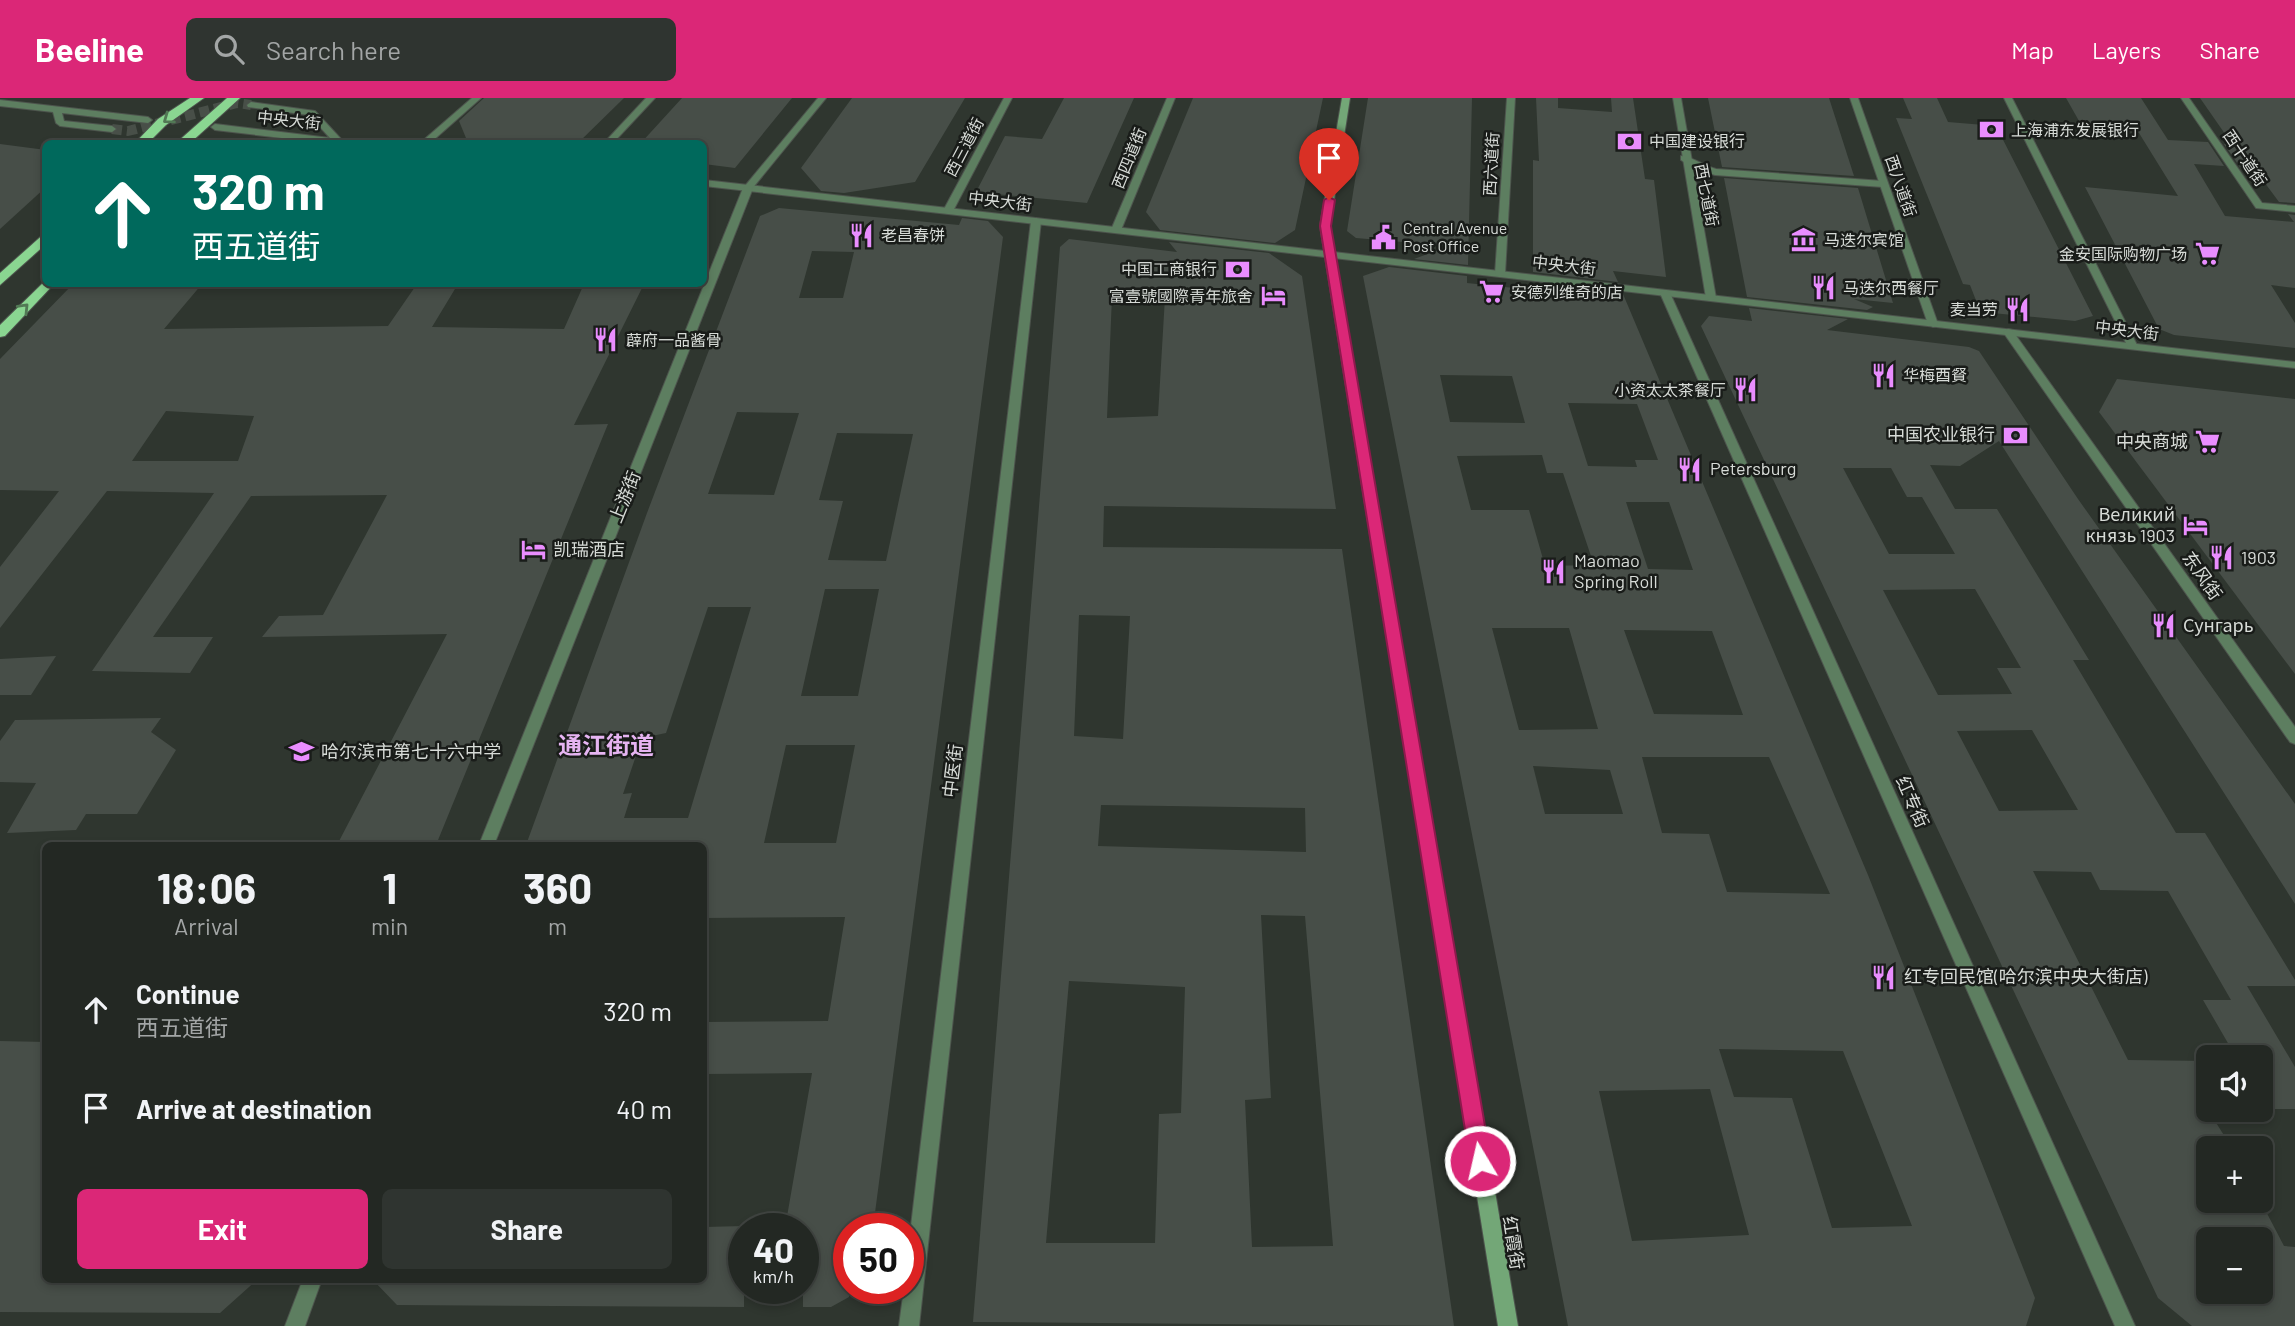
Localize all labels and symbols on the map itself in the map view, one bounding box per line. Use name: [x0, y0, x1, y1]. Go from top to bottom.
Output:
street label: 中央大街: [256, 107, 322, 132]
one-way arrow: [163, 111, 176, 123]
street label: 西三道街: [940, 114, 987, 179]
bank icon: 上海浦东发展银行: [1977, 116, 2005, 144]
place label: 上海浦东发展银行: [2011, 120, 2139, 139]
street label: 西四道街: [1108, 125, 1149, 191]
street label: 西十道街: [2220, 126, 2271, 190]
bank icon: 中国建设银行: [1615, 127, 1643, 155]
pin: [1299, 128, 1359, 200]
place label: 中国建设银行: [1649, 131, 1745, 150]
street label: 西六道街: [1479, 132, 1502, 196]
street label: 西八道街: [1882, 152, 1921, 219]
street label: 西七道街: [1692, 162, 1723, 228]
street label: 中央大街: [967, 187, 1033, 214]
place label: Central Avenue Post Office: [1403, 218, 1507, 255]
restaurant icon: 老昌春饼: [847, 221, 875, 249]
public building icon: Central Avenue Post Office: [1369, 223, 1397, 251]
place label: 老昌春饼: [881, 225, 945, 244]
museum icon: 马迭尔宾馆: [1790, 226, 1818, 254]
place label: 马迭尔宾馆: [1824, 230, 1904, 249]
supermarket icon: 金安国际购物广场: [2193, 240, 2221, 268]
place label: 金安国际购物广场: [2059, 244, 2187, 263]
street label: 中央大街: [1531, 251, 1597, 278]
bank icon: 中国工商银行: [1223, 255, 1251, 283]
place label: 中国工商银行: [1121, 259, 1217, 278]
restaurant icon: 马迭尔西餐厅: [1809, 274, 1837, 302]
supermarket icon: 安德列维奇的店: [1477, 278, 1505, 306]
place label: 马迭尔西餐厅: [1843, 278, 1939, 297]
hotel icon: 富壹號國際青年旅舍: [1259, 282, 1287, 310]
place label: 安德列维奇的店: [1511, 282, 1623, 301]
place label: 富壹號國際青年旅舍: [1109, 286, 1253, 305]
restaurant icon: 麦当劳: [2004, 295, 2032, 323]
place label: 麦当劳: [1950, 299, 1998, 318]
one-way arrow: [15, 303, 28, 316]
street label: 中央大街: [2094, 316, 2160, 343]
restaurant icon: 薜府一品酱骨: [592, 326, 620, 354]
place label: 薜府一品酱骨: [626, 330, 722, 349]
restaurant icon: 华梅酉䝳: [1869, 361, 1897, 389]
place label: 华梅酉䝳: [1903, 365, 1967, 384]
restaurant icon: 小资太太茶餐厅: [1732, 376, 1760, 404]
place label: 小资太太茶餐厅: [1614, 380, 1726, 399]
bank icon: 中国农业银行: [2001, 421, 2029, 449]
place label: 中国农业银行: [1887, 423, 1995, 445]
supermarket icon: 中央商城: [2194, 428, 2222, 456]
place label: 中央商城: [2116, 430, 2188, 452]
restaurant icon: Petersburg: [1676, 455, 1704, 483]
place label: Petersburg: [1710, 457, 1796, 479]
street label: 上游街: [604, 467, 644, 526]
place label: Великий князь 1903: [2086, 503, 2175, 546]
hotel icon: Великий князь 1903: [2181, 511, 2209, 539]
hotel icon: 凯瑞酒店: [519, 536, 547, 564]
place label: 凯瑞酒店: [553, 538, 625, 560]
restaurant icon: 1903: [2207, 544, 2235, 572]
place label: 1903: [2241, 546, 2276, 568]
street label: 东风街: [2178, 547, 2227, 604]
place label: Maomao Spring Roll: [1574, 549, 1658, 592]
restaurant icon: Maomao Spring Roll: [1540, 557, 1568, 585]
restaurant icon: Сунгарь: [2149, 612, 2177, 640]
place label: Сунгарь: [2183, 614, 2254, 636]
district label: 通江街道: [558, 730, 654, 759]
school or university icon: 哈尔滨市第七十六中学: [287, 738, 315, 766]
place label: 哈尔滨市第七十六中学: [321, 740, 501, 762]
street label: 中医街: [938, 743, 966, 799]
street label: 红专街: [1892, 772, 1934, 831]
restaurant icon: 红专回民馆(哈尔滨中央大街店): [1870, 963, 1898, 991]
place label: 红专回民馆(哈尔滨中央大街店): [1904, 965, 2148, 987]
position arrow: [1443, 1124, 1517, 1198]
speed limit sign: 50: [833, 1213, 924, 1304]
street label: 红霞街: [1499, 1214, 1529, 1271]

